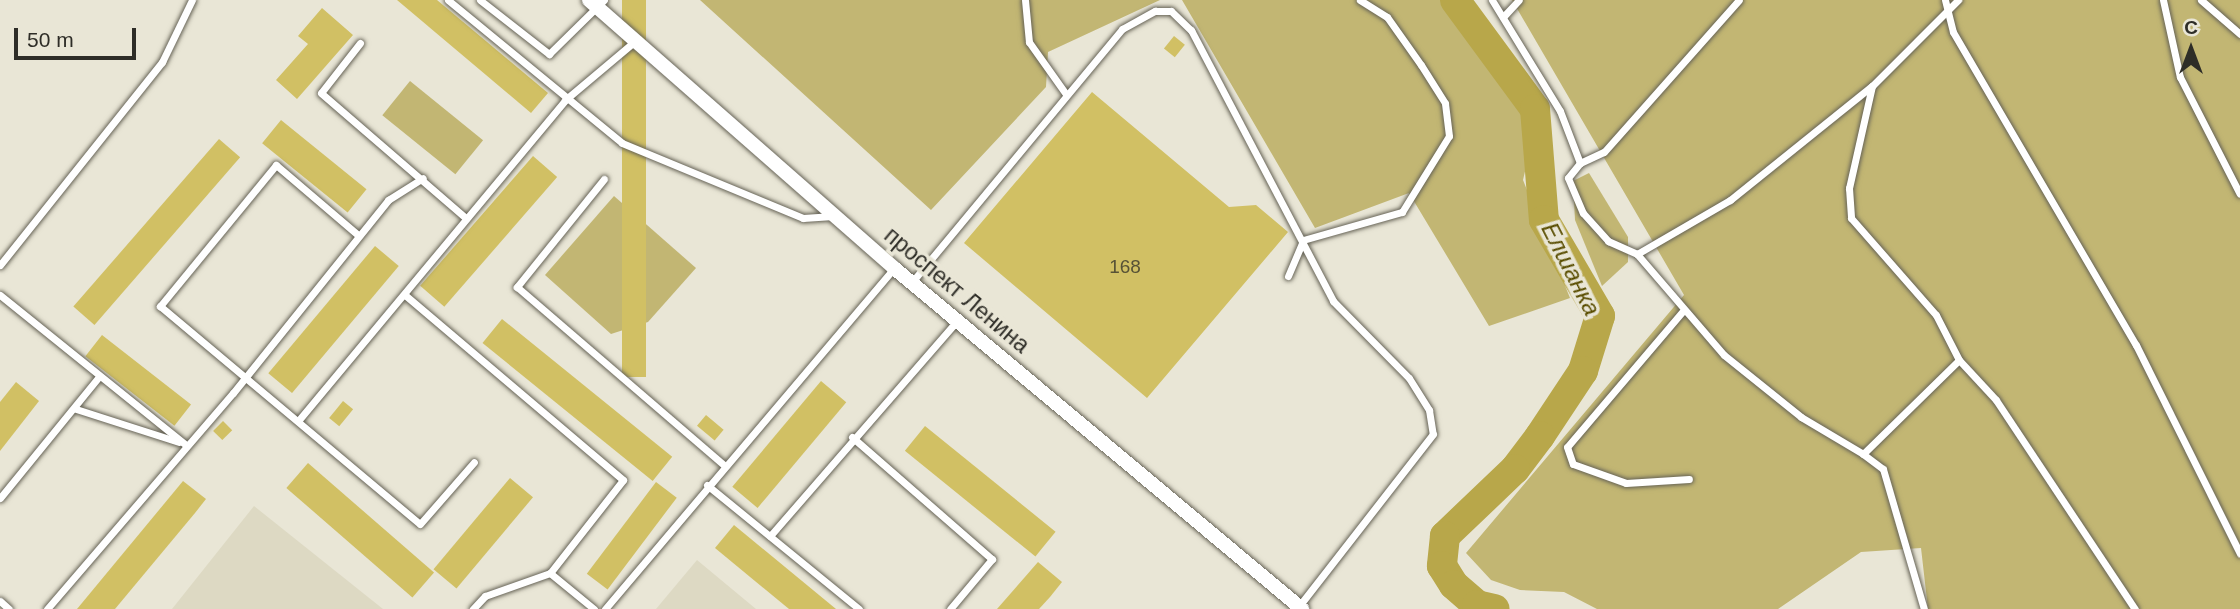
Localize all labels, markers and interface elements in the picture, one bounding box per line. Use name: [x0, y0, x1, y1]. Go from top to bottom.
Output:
scale bar: [18, 14, 140, 58]
north arrow: [2156, 14, 2226, 84]
text: С: [2184, 17, 2198, 38]
text: 50 m: [27, 28, 74, 51]
water label: Елшанка: [1535, 218, 1607, 320]
street label: проспект Ленина: [879, 221, 1035, 359]
house number: 168: [1109, 256, 1141, 278]

